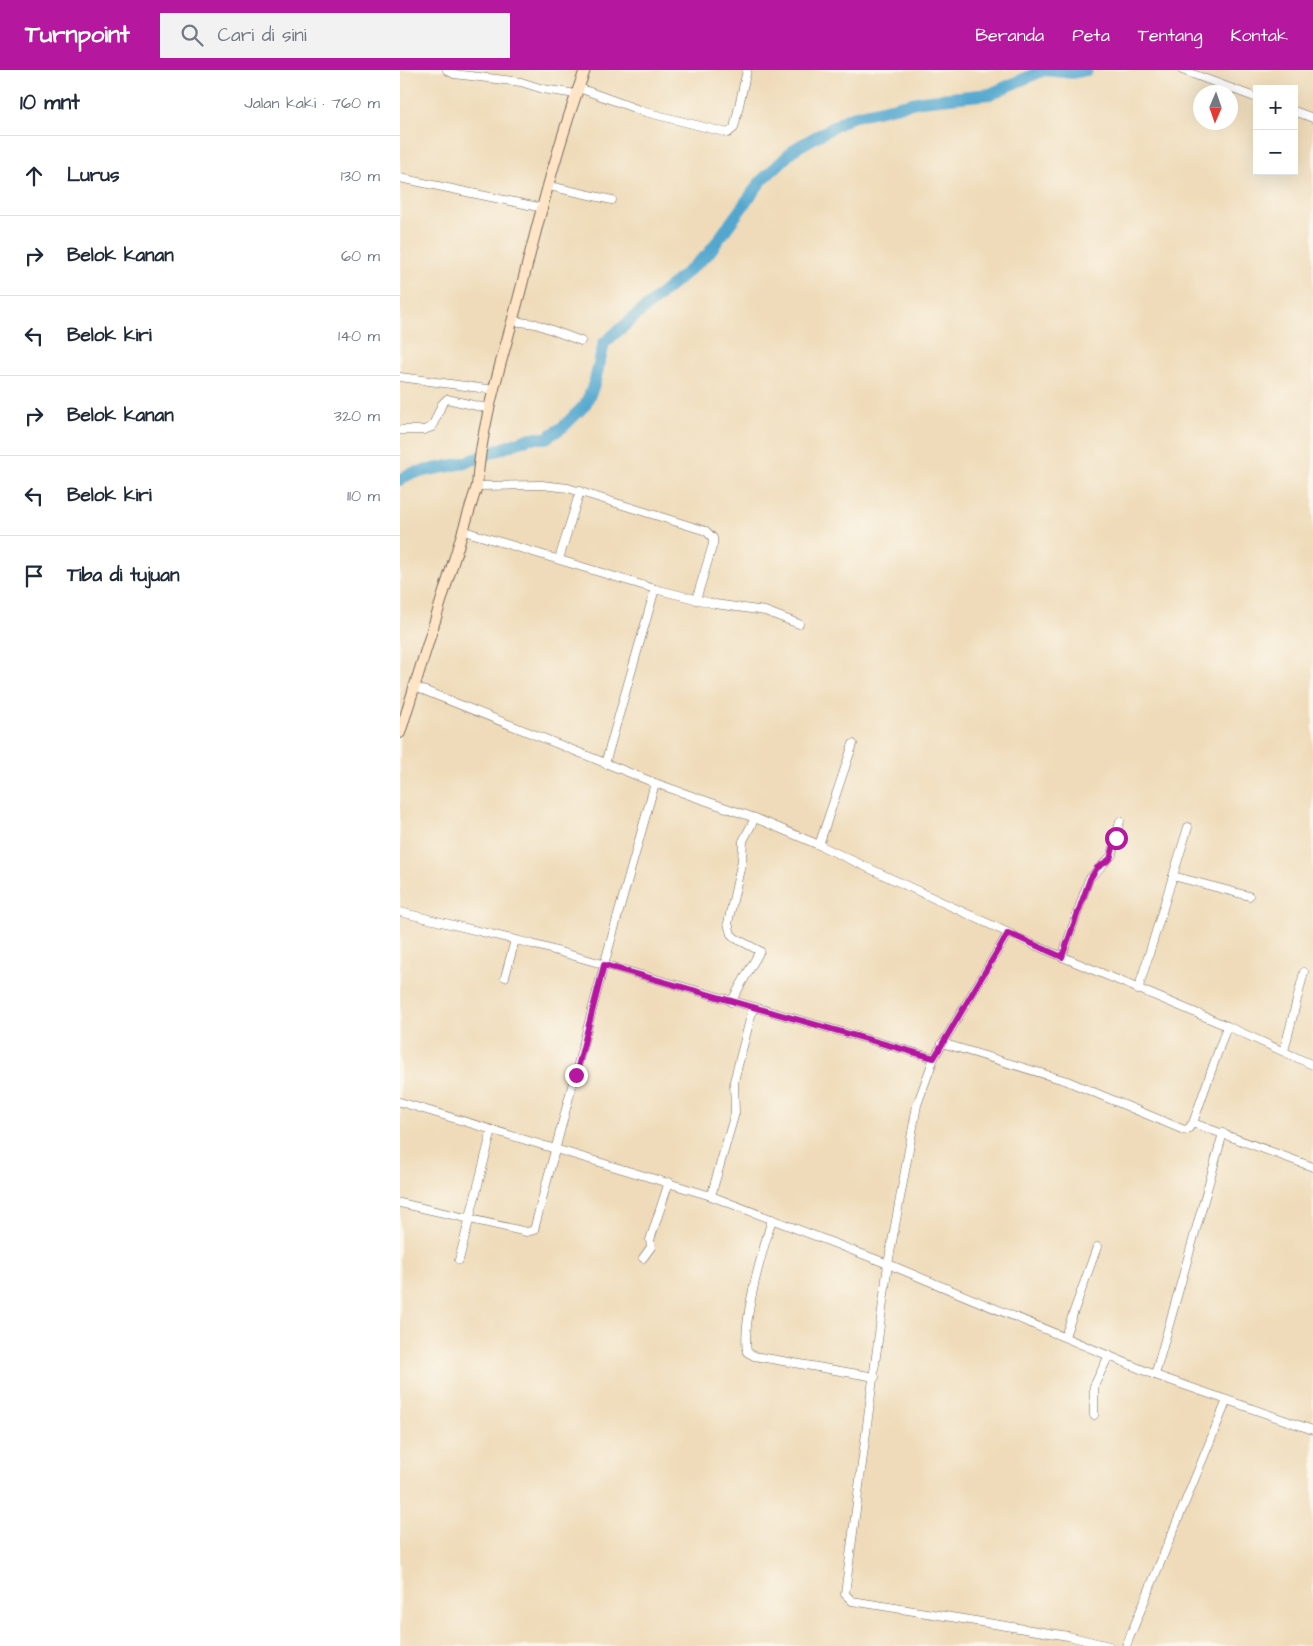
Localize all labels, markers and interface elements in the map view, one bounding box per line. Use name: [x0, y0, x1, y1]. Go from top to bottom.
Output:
search box: [160, 13, 510, 58]
text: Turnpoint: [25, 18, 130, 52]
icon: search: [178, 21, 206, 49]
text: Cari di sini: [218, 22, 307, 49]
text: Beranda: [975, 23, 1044, 48]
text: Peta: [1072, 23, 1110, 48]
text: Tentang: [1138, 23, 1202, 48]
text: Kontak: [1230, 23, 1288, 48]
north arrow: [1193, 85, 1238, 130]
map controls: [1253, 85, 1298, 175]
button: +: [1253, 85, 1298, 130]
text: 10 mnt: [20, 88, 80, 117]
text: Jalan kaki · 760 m: [244, 92, 380, 114]
button: −: [1253, 130, 1298, 175]
icon: ahead: [20, 162, 48, 190]
text: Lurus: [67, 162, 119, 189]
text: 130 m: [341, 165, 380, 187]
icon: right: [20, 242, 48, 270]
text: Belok kanan: [67, 242, 174, 269]
text: 60 m: [341, 245, 380, 267]
icon: left: [20, 322, 48, 350]
text: Belok kiri: [67, 322, 152, 349]
text: 140 m: [338, 325, 380, 347]
icon: right: [20, 402, 48, 430]
text: Belok kanan: [67, 402, 174, 429]
text: 320 m: [334, 405, 380, 427]
icon: left: [20, 482, 48, 510]
text: Belok kiri: [67, 482, 152, 509]
text: 110 m: [347, 485, 380, 507]
icon: arrive: [20, 562, 48, 590]
text: Tiba di tujuan: [67, 562, 179, 589]
route start: [1105, 827, 1128, 850]
route end: [565, 1064, 588, 1087]

